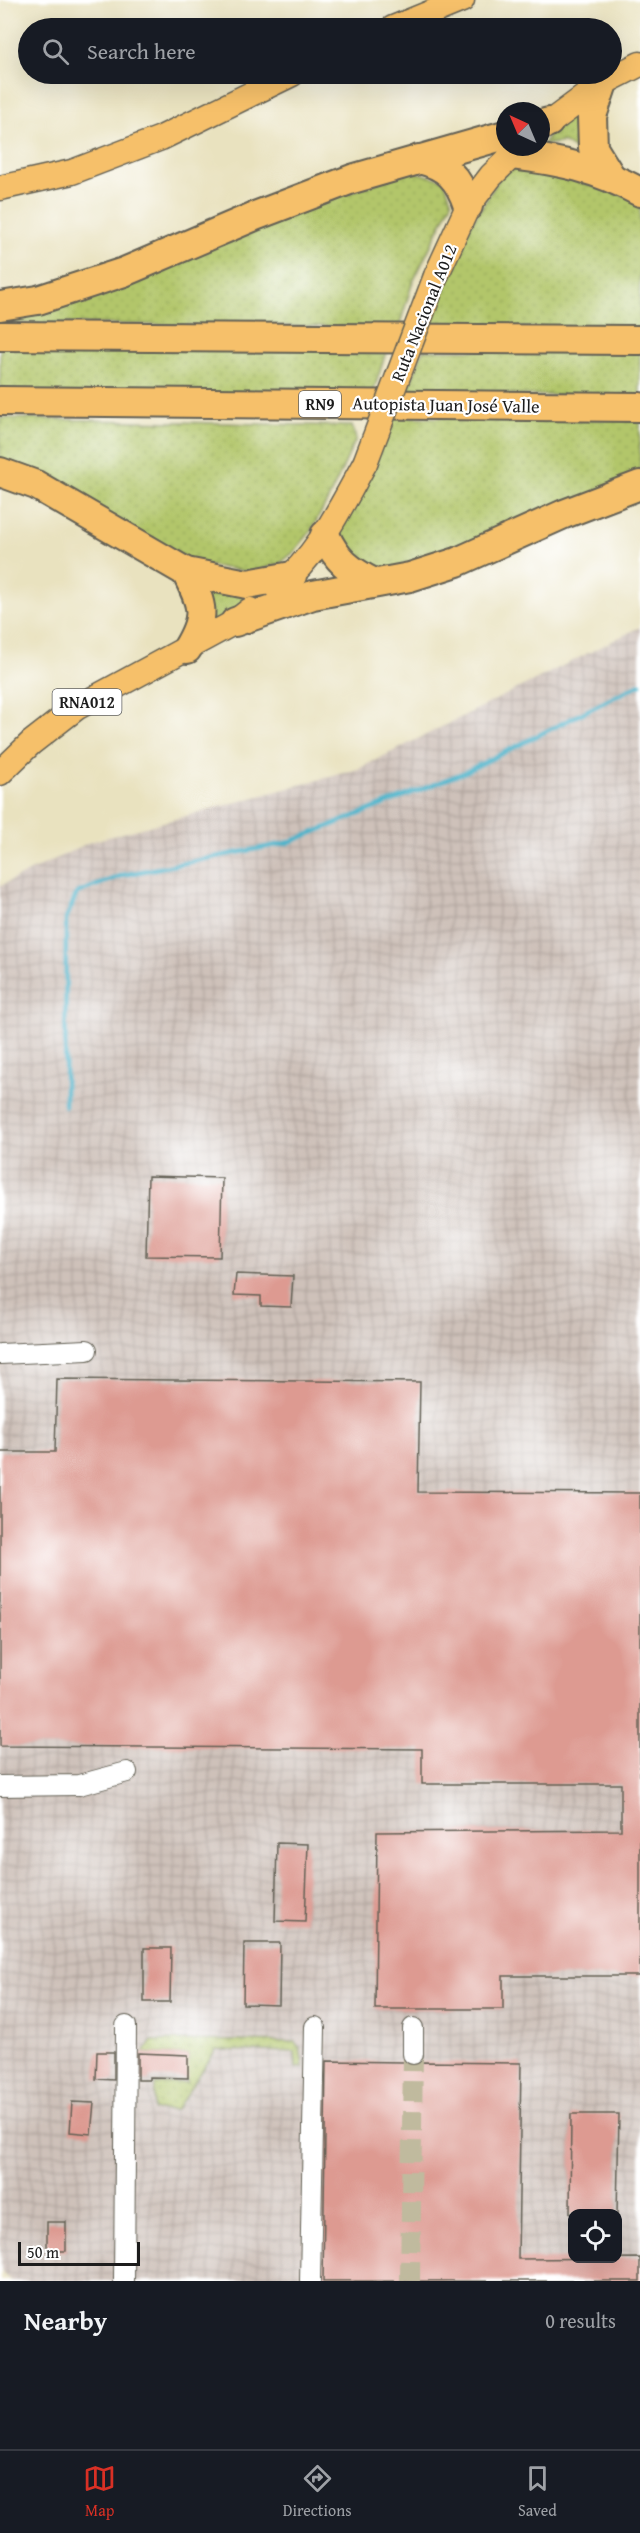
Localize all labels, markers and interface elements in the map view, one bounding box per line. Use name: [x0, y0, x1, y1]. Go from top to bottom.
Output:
search box: [18, 18, 622, 84]
icon: search: [39, 35, 72, 68]
text: Search here: [87, 35, 196, 67]
north arrow: [496, 102, 550, 156]
street label: Ruta Nacional A012: [384, 240, 463, 386]
street label: Autopista Juan José Valle: [352, 389, 540, 420]
road number: RN9: [299, 391, 341, 417]
road number: RNA012: [52, 689, 122, 715]
map controls: [568, 2209, 622, 2263]
button: locate: [568, 2209, 622, 2263]
scale bar: [18, 2239, 140, 2266]
text: 50 m: [27, 2240, 59, 2264]
text: Nearby: [24, 2301, 107, 2340]
text: 0 results: [545, 2306, 616, 2335]
tab: Map: [83, 2462, 116, 2522]
tab: Directions: [283, 2462, 352, 2522]
tab: Saved: [518, 2462, 557, 2522]

